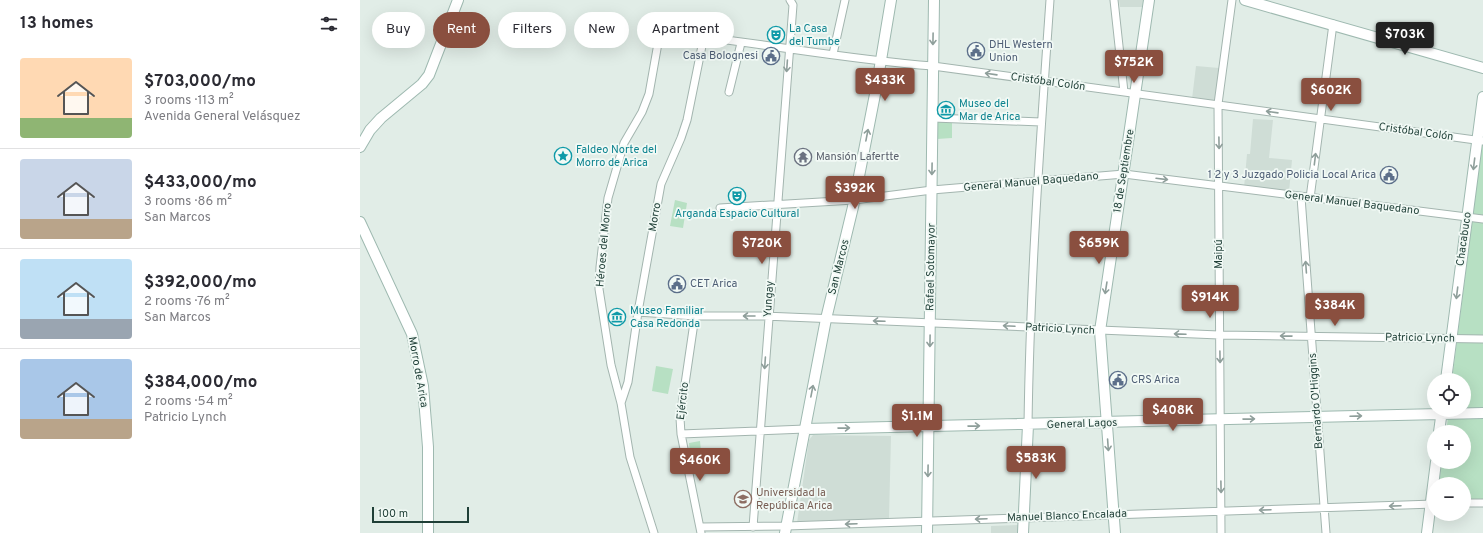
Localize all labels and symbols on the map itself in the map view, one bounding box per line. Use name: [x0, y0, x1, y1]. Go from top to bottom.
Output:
place label: La Casa del Tumbe: [789, 22, 840, 49]
pin: $703K: [1377, 22, 1433, 56]
theatre icon: La Casa del Tumbe: [766, 25, 786, 45]
one-way arrow: [929, 32, 937, 45]
place label: DHL Western Union: [989, 38, 1053, 65]
public building icon: DHL Western Union: [966, 41, 986, 61]
public building icon: Casa Bolognesi: [761, 46, 781, 66]
place label: Casa Bolognesi: [683, 49, 758, 63]
pin: $752K: [1106, 50, 1162, 84]
one-way arrow: [784, 59, 791, 72]
pin: $433K: [857, 68, 913, 102]
one-way arrow: [985, 70, 998, 78]
street label: Cristóbal Colón: [1010, 70, 1086, 94]
pin: $602K: [1303, 78, 1359, 112]
place label: Museo del Mar de Arica: [959, 97, 1020, 124]
museum icon: Museo del Mar de Arica: [936, 100, 956, 120]
one-way arrow: [1266, 108, 1279, 116]
street label: Cristóbal Colón: [1378, 120, 1454, 144]
street label: 18 de Septiembre: [1110, 128, 1138, 214]
one-way arrow: [864, 129, 872, 142]
one-way arrow: [1215, 136, 1223, 149]
place label: Faldeo Norte del Morro de Arica: [576, 143, 657, 170]
place icon: Faldeo Norte del Morro de Arica: [553, 146, 573, 166]
temple icon: Mansión Lafertte: [793, 147, 813, 167]
place label: Mansión Lafertte: [816, 150, 899, 164]
one-way arrow: [1311, 153, 1319, 166]
one-way arrow: [1470, 157, 1478, 170]
one-way arrow: [928, 162, 936, 175]
public building icon: 1 2 y 3 Juzgado Policia Local Arica: [1379, 165, 1399, 185]
place label: 1 2 y 3 Juzgado Policia Local Arica: [1208, 168, 1376, 182]
street label: General Manuel Baquedano: [963, 169, 1099, 195]
one-way arrow: [1155, 175, 1168, 183]
pin: $392K: [827, 176, 883, 210]
theatre icon: Arganda Espacio Cultural: [727, 186, 747, 206]
street label: General Manuel Baquedano: [1284, 188, 1420, 218]
street label: Morro: [646, 201, 664, 233]
street label: Héroes del Morro: [593, 202, 615, 288]
place label: Arganda Espacio Cultural: [675, 207, 799, 221]
street label: Chacabuco: [1453, 211, 1475, 267]
street label: Rafael Sotomayor: [923, 222, 939, 311]
pin: $720K: [734, 231, 790, 265]
pin: $659K: [1071, 231, 1127, 265]
street label: San Marcos: [825, 238, 853, 296]
street label: Maipú: [1212, 239, 1226, 269]
one-way arrow: [1303, 261, 1310, 274]
public building icon: CET Arica: [667, 274, 687, 294]
place label: CET Arica: [690, 277, 738, 291]
street label: Yungay: [761, 280, 777, 318]
one-way arrow: [1102, 281, 1110, 294]
pin: $914K: [1182, 285, 1238, 319]
one-way arrow: [1453, 286, 1461, 299]
pin: $384K: [1307, 293, 1363, 327]
place label: Museo Familiar Casa Redonda: [630, 304, 705, 331]
museum icon: Museo Familiar Casa Redonda: [607, 307, 627, 327]
one-way arrow: [743, 312, 756, 320]
one-way arrow: [873, 317, 886, 324]
street label: Patricio Lynch: [1025, 320, 1095, 338]
one-way arrow: [1003, 323, 1016, 330]
one-way arrow: [1174, 330, 1187, 337]
street label: Patricio Lynch: [1385, 330, 1455, 346]
one-way arrow: [1280, 332, 1293, 340]
one-way arrow: [926, 334, 933, 347]
street label: Morro de Arica: [405, 335, 431, 409]
one-way arrow: [1216, 350, 1224, 363]
street label: Bernardo O'Higgins: [1306, 353, 1326, 449]
one-way arrow: [761, 356, 768, 369]
public building icon: CRS Arica: [1108, 370, 1128, 390]
place label: CRS Arica: [1131, 373, 1180, 387]
street label: Ejército: [674, 381, 692, 421]
one-way arrow: [809, 385, 817, 398]
pin: $408K: [1145, 398, 1201, 432]
pin: $1.1M: [889, 404, 945, 438]
one-way arrow: [1349, 413, 1362, 420]
one-way arrow: [1242, 415, 1255, 423]
street label: General Lagos: [1046, 416, 1118, 432]
one-way arrow: [967, 422, 980, 430]
one-way arrow: [837, 425, 850, 432]
one-way arrow: [1105, 438, 1112, 451]
pin: $583K: [1008, 446, 1064, 480]
pin: $460K: [672, 448, 728, 482]
one-way arrow: [924, 464, 932, 477]
one-way arrow: [1217, 480, 1225, 493]
place label: Universidad la República Arica: [756, 486, 833, 513]
school or university icon: Universidad la República Arica: [733, 489, 753, 509]
one-way arrow: [1389, 502, 1402, 509]
scale bar: [372, 505, 469, 524]
one-way arrow: [1259, 506, 1272, 513]
street label: Manuel Blanco Encalada: [1007, 507, 1127, 525]
one-way arrow: [975, 516, 988, 523]
one-way arrow: [845, 520, 858, 528]

